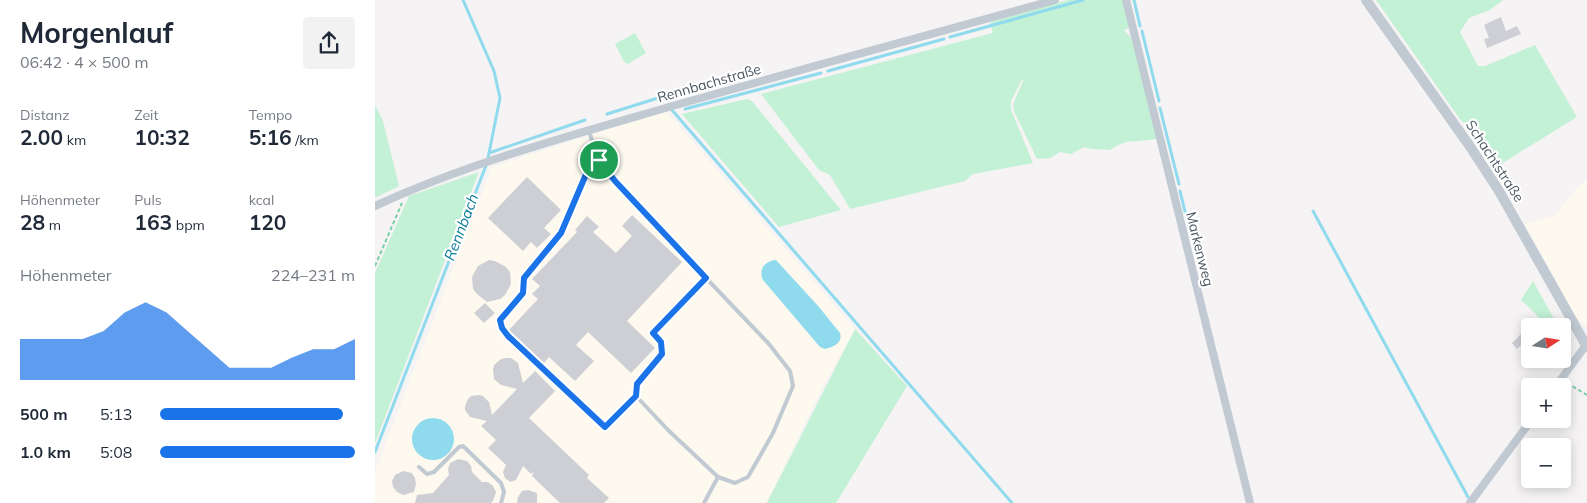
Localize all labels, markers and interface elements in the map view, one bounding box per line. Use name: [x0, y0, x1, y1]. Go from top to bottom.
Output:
text: Morgenlauf: [20, 15, 173, 50]
button: share: [303, 17, 355, 69]
text: 06:42 · 4 × 500 m: [20, 52, 149, 72]
street label: Rennbachstraße: [655, 60, 763, 106]
text: Distanz: [20, 106, 69, 124]
text: Zeit: [134, 106, 158, 124]
text: Tempo: [249, 106, 292, 124]
street label: Schachtstraße: [1462, 117, 1528, 205]
text: 2.00: [20, 124, 63, 150]
text: 10:32: [134, 124, 190, 150]
text: 5:16: [249, 124, 292, 150]
text: km: [63, 131, 86, 149]
text: /km: [292, 131, 319, 149]
pin: [578, 139, 620, 181]
icon: arrive: [585, 146, 613, 174]
text: Höhenmeter: [20, 191, 100, 209]
text: Puls: [134, 191, 162, 209]
text: kcal: [249, 191, 274, 209]
water label: Rennbach: [440, 191, 483, 263]
text: 28: [20, 209, 45, 235]
text: 163: [134, 209, 172, 235]
text: 120: [249, 209, 286, 235]
street label: Markenweg: [1182, 210, 1218, 288]
text: m: [45, 216, 61, 234]
text: bpm: [172, 216, 205, 234]
text: Höhenmeter: [20, 265, 112, 285]
text: 224–231 m: [271, 265, 355, 285]
north arrow: [1521, 318, 1571, 368]
map controls: [1521, 318, 1571, 488]
button: +: [1521, 378, 1571, 428]
text: 500 m: [20, 404, 68, 424]
text: 5:13: [100, 404, 132, 424]
button: −: [1521, 438, 1571, 488]
text: 1.0 km: [20, 442, 71, 462]
text: 5:08: [100, 442, 132, 462]

